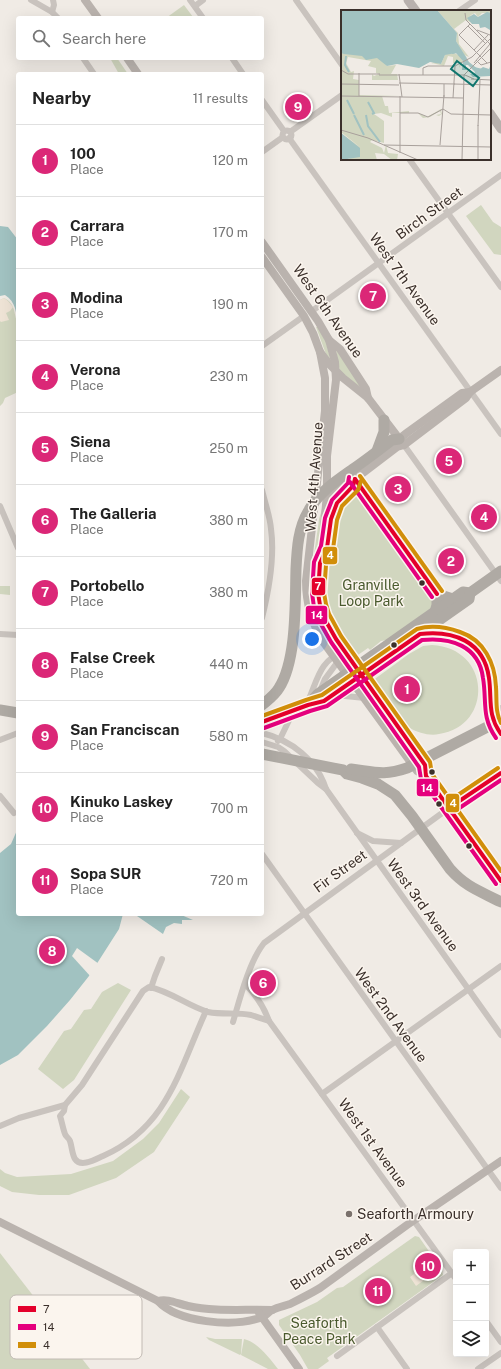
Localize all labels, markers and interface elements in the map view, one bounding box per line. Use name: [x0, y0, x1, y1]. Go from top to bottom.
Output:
inset map: [341, 10, 491, 160]
search box: [16, 16, 264, 60]
icon: search: [30, 27, 52, 49]
text: Search here: [62, 30, 146, 47]
text: Nearby: [32, 88, 91, 108]
text: 11 results: [193, 91, 248, 106]
pin: 9: [285, 92, 311, 122]
text: 100: [70, 145, 96, 162]
text: 1: [42, 153, 48, 168]
text: 120 m: [213, 153, 248, 168]
text: Place: [70, 162, 104, 177]
street label: Birch Street: [393, 184, 465, 242]
text: Carrara: [70, 217, 124, 234]
text: 2: [41, 225, 49, 240]
text: 170 m: [213, 225, 248, 240]
street label: West 7th Avenue: [366, 230, 444, 328]
text: Place: [70, 234, 104, 249]
street label: West 6th Avenue: [290, 261, 366, 361]
pin: 7: [360, 281, 386, 311]
text: Modina: [70, 289, 123, 306]
text: 3: [41, 297, 49, 312]
text: 190 m: [212, 297, 248, 312]
text: Place: [70, 306, 104, 321]
text: Verona: [70, 361, 121, 378]
text: 4: [41, 369, 49, 384]
text: 230 m: [210, 369, 248, 384]
text: Place: [70, 378, 104, 393]
street label: West 4th Avenue: [302, 421, 326, 533]
text: Siena: [70, 433, 110, 450]
text: 5: [41, 441, 49, 456]
text: 250 m: [210, 441, 248, 456]
pin: 5: [436, 446, 462, 476]
text: Place: [70, 450, 104, 465]
pin: 3: [385, 474, 411, 504]
pin: 4: [471, 502, 497, 532]
text: The Galleria: [70, 505, 157, 522]
text: 6: [41, 513, 49, 528]
text: 380 m: [209, 513, 248, 528]
text: Place: [70, 522, 104, 537]
line badge: 4: [322, 546, 338, 565]
pin: 2: [438, 546, 464, 576]
text: 4: [326, 549, 334, 561]
text: Portobello: [70, 577, 145, 594]
line badge: 7: [311, 577, 326, 596]
park label: Granville Loop Park: [338, 577, 404, 609]
unlabelled marker: [417, 578, 427, 588]
text: 7: [315, 580, 322, 592]
text: 7: [41, 585, 49, 600]
text: 380 m: [209, 585, 248, 600]
text: Place: [70, 594, 104, 609]
line badge: 14: [305, 605, 328, 625]
text: 14: [311, 609, 323, 621]
your location: [302, 629, 322, 649]
unlabelled marker: [389, 640, 399, 650]
text: False Creek: [70, 649, 155, 666]
text: 8: [41, 657, 49, 672]
text: 440 m: [209, 657, 248, 672]
text: Place: [70, 666, 104, 681]
pin: 1: [394, 674, 420, 704]
text: San Franciscan: [70, 721, 179, 738]
text: 9: [41, 729, 49, 744]
text: 580 m: [209, 729, 248, 744]
text: Place: [70, 738, 104, 753]
unlabelled marker: [427, 767, 437, 777]
line badge: 14: [416, 778, 439, 797]
text: 14: [421, 782, 433, 794]
text: Kinuko Laskey: [70, 793, 173, 810]
line badge: 4: [445, 793, 460, 813]
text: 4: [449, 797, 457, 809]
unlabelled marker: [434, 799, 444, 809]
text: 10: [38, 801, 52, 816]
text: 700 m: [210, 801, 248, 816]
text: Place: [70, 810, 104, 825]
unlabelled marker: [464, 841, 474, 851]
street label: Fir Street: [310, 846, 370, 896]
street label: West 3rd Avenue: [384, 856, 462, 954]
text: Sopa SUR: [70, 865, 142, 882]
text: 11: [39, 873, 51, 888]
text: 720 m: [210, 873, 248, 888]
text: Place: [70, 882, 104, 897]
pin: 8: [39, 936, 65, 966]
street label: West 2nd Avenue: [351, 965, 431, 1065]
pin: 6: [250, 968, 276, 998]
street label: West 1st Avenue: [335, 1095, 411, 1191]
place label: Seaforth Armoury: [357, 1206, 475, 1222]
marker: Seaforth Armoury: [344, 1209, 354, 1219]
street label: Burrard Street: [287, 1229, 375, 1293]
map controls: [453, 1249, 489, 1357]
button: +: [453, 1249, 489, 1285]
pin: 10: [415, 1251, 441, 1281]
pin: 11: [365, 1276, 391, 1306]
button: −: [453, 1285, 489, 1321]
legend: [10, 1295, 142, 1359]
text: 7: [43, 1303, 50, 1315]
park label: Seaforth Peace Park: [282, 1315, 356, 1347]
text: 14: [43, 1321, 54, 1333]
button: layers: [453, 1321, 489, 1357]
text: 4: [43, 1339, 50, 1351]

